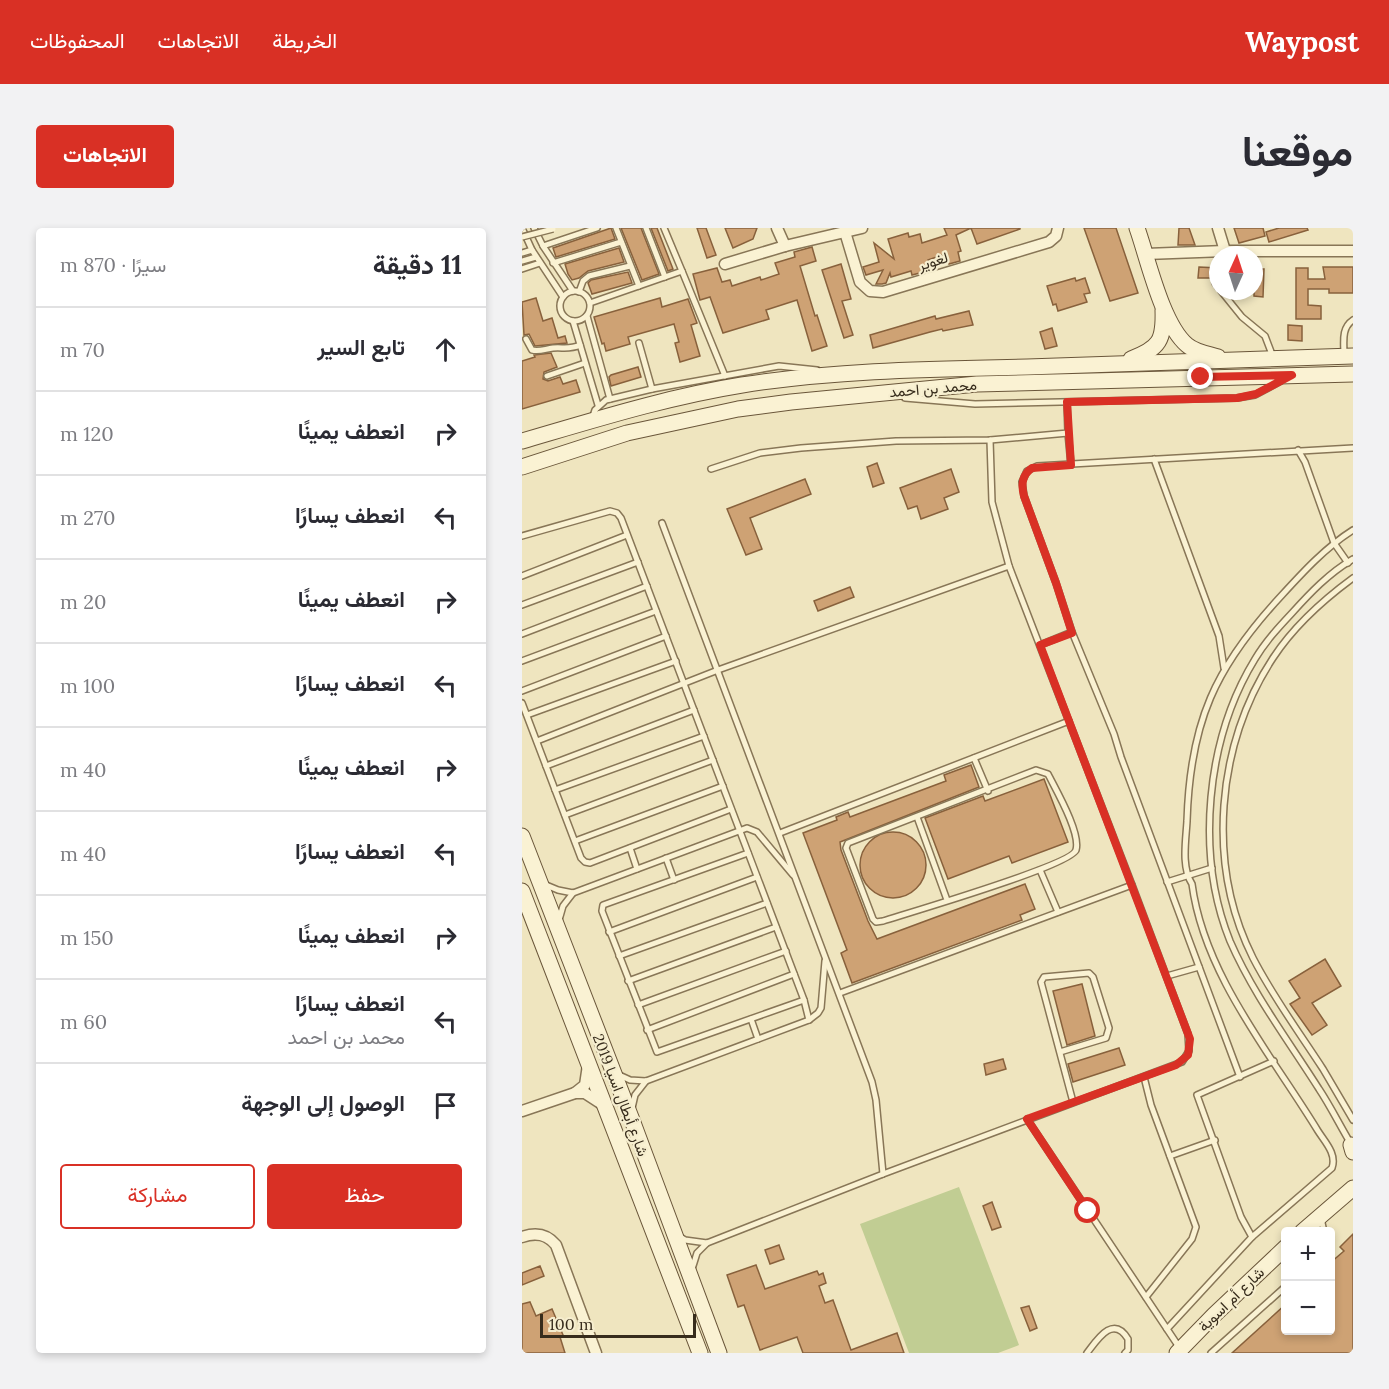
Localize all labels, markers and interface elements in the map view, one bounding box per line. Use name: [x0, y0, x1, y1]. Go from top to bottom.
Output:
text: Waypost: [1245, 24, 1359, 60]
text: المحفوظات: [30, 27, 125, 54]
text: الاتجاهات: [158, 27, 239, 54]
text: الخريطة: [272, 27, 337, 54]
text: موقعنا: [1242, 124, 1353, 178]
button: الاتجاهات: [36, 125, 174, 188]
north arrow: [1209, 246, 1263, 300]
street label: لغوير: [915, 247, 950, 275]
text: 11 دقيقة: [373, 248, 462, 281]
text: سيرًا · 870 m: [60, 252, 166, 277]
text: تابع السير: [317, 333, 405, 361]
icon: ahead: [429, 333, 462, 366]
text: 70 m: [60, 337, 105, 362]
route end: [1187, 363, 1213, 389]
street label: محمد بن احمد: [888, 375, 978, 402]
text: انعطف يمينًا: [298, 417, 405, 445]
icon: right: [429, 417, 462, 450]
text: 120 m: [60, 421, 114, 446]
text: انعطف يسارًا: [295, 501, 405, 529]
icon: left: [429, 501, 462, 534]
text: 270 m: [60, 505, 116, 530]
text: انعطف يمينًا: [298, 585, 405, 613]
icon: right: [429, 585, 462, 618]
text: 20 m: [60, 589, 106, 614]
text: انعطف يسارًا: [295, 669, 405, 697]
icon: left: [429, 669, 462, 702]
text: 100 m: [60, 673, 115, 698]
text: انعطف يمينًا: [298, 753, 405, 781]
icon: right: [429, 753, 462, 786]
text: 40 m: [60, 757, 106, 782]
text: انعطف يسارًا: [295, 837, 405, 865]
icon: left: [429, 837, 462, 870]
text: 40 m: [60, 841, 106, 866]
text: انعطف يمينًا: [298, 921, 405, 949]
icon: right: [429, 921, 462, 954]
text: 150 m: [60, 925, 114, 950]
text: انعطف يسارًا: [295, 989, 405, 1017]
icon: left: [429, 1005, 462, 1038]
text: 60 m: [60, 1009, 107, 1034]
text: محمد بن احمد: [288, 1024, 405, 1049]
street label: شارع أبطال اسيا 2019: [587, 1031, 653, 1160]
text: الوصول إلى الوجهة: [241, 1089, 405, 1117]
icon: arrive: [429, 1089, 462, 1122]
button: مشاركة: [60, 1164, 255, 1229]
button: حفظ: [267, 1164, 462, 1229]
route start: [1074, 1197, 1100, 1223]
map controls: [1281, 1227, 1335, 1335]
button: +: [1281, 1227, 1335, 1281]
street label: شارع أم اسوية: [1194, 1263, 1270, 1337]
button: −: [1281, 1281, 1335, 1335]
scale bar: [540, 1311, 696, 1338]
text: 100 m: [549, 1314, 593, 1334]

